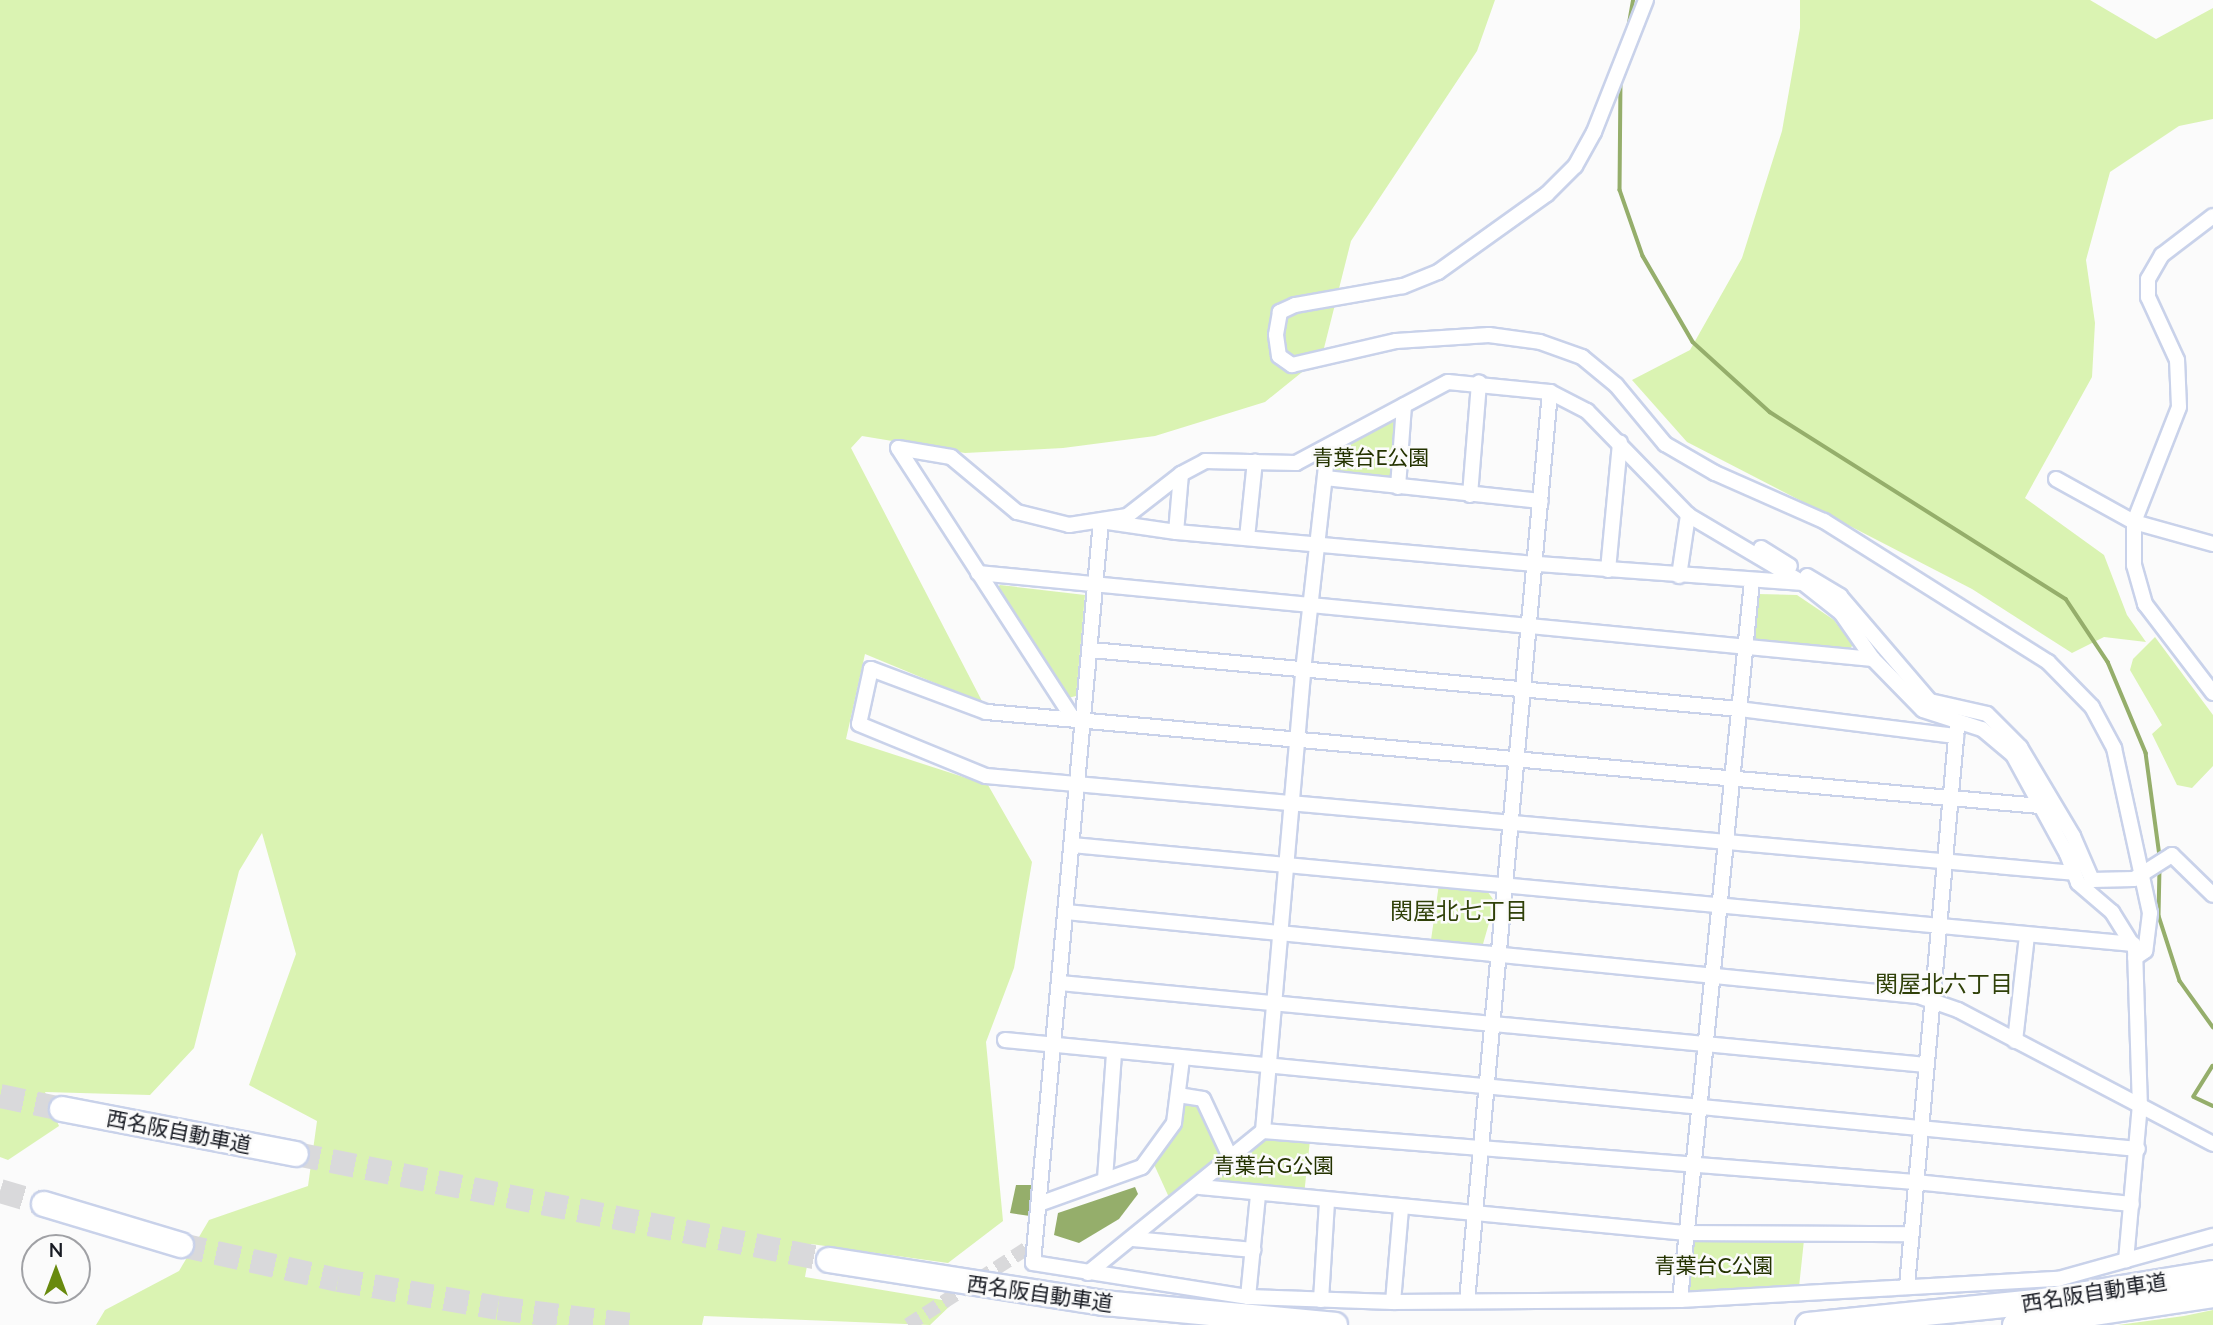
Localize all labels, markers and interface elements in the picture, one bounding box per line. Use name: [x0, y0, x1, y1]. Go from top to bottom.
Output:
park label: 青葉台E公園: [1312, 444, 1430, 470]
district label: 関屋北七丁目: [1390, 896, 1528, 924]
district label: 関屋北六丁目: [1875, 969, 2013, 997]
street label: 西名阪自動車道: [104, 1105, 254, 1157]
park label: 青葉台G公園: [1214, 1152, 1334, 1178]
north arrow: [21, 1234, 91, 1304]
text: N: [49, 1238, 63, 1261]
park label: 青葉台C公園: [1654, 1252, 1774, 1278]
street label: 西名阪自動車道: [2019, 1268, 2169, 1316]
street label: 西名阪自動車道: [965, 1270, 1115, 1316]

